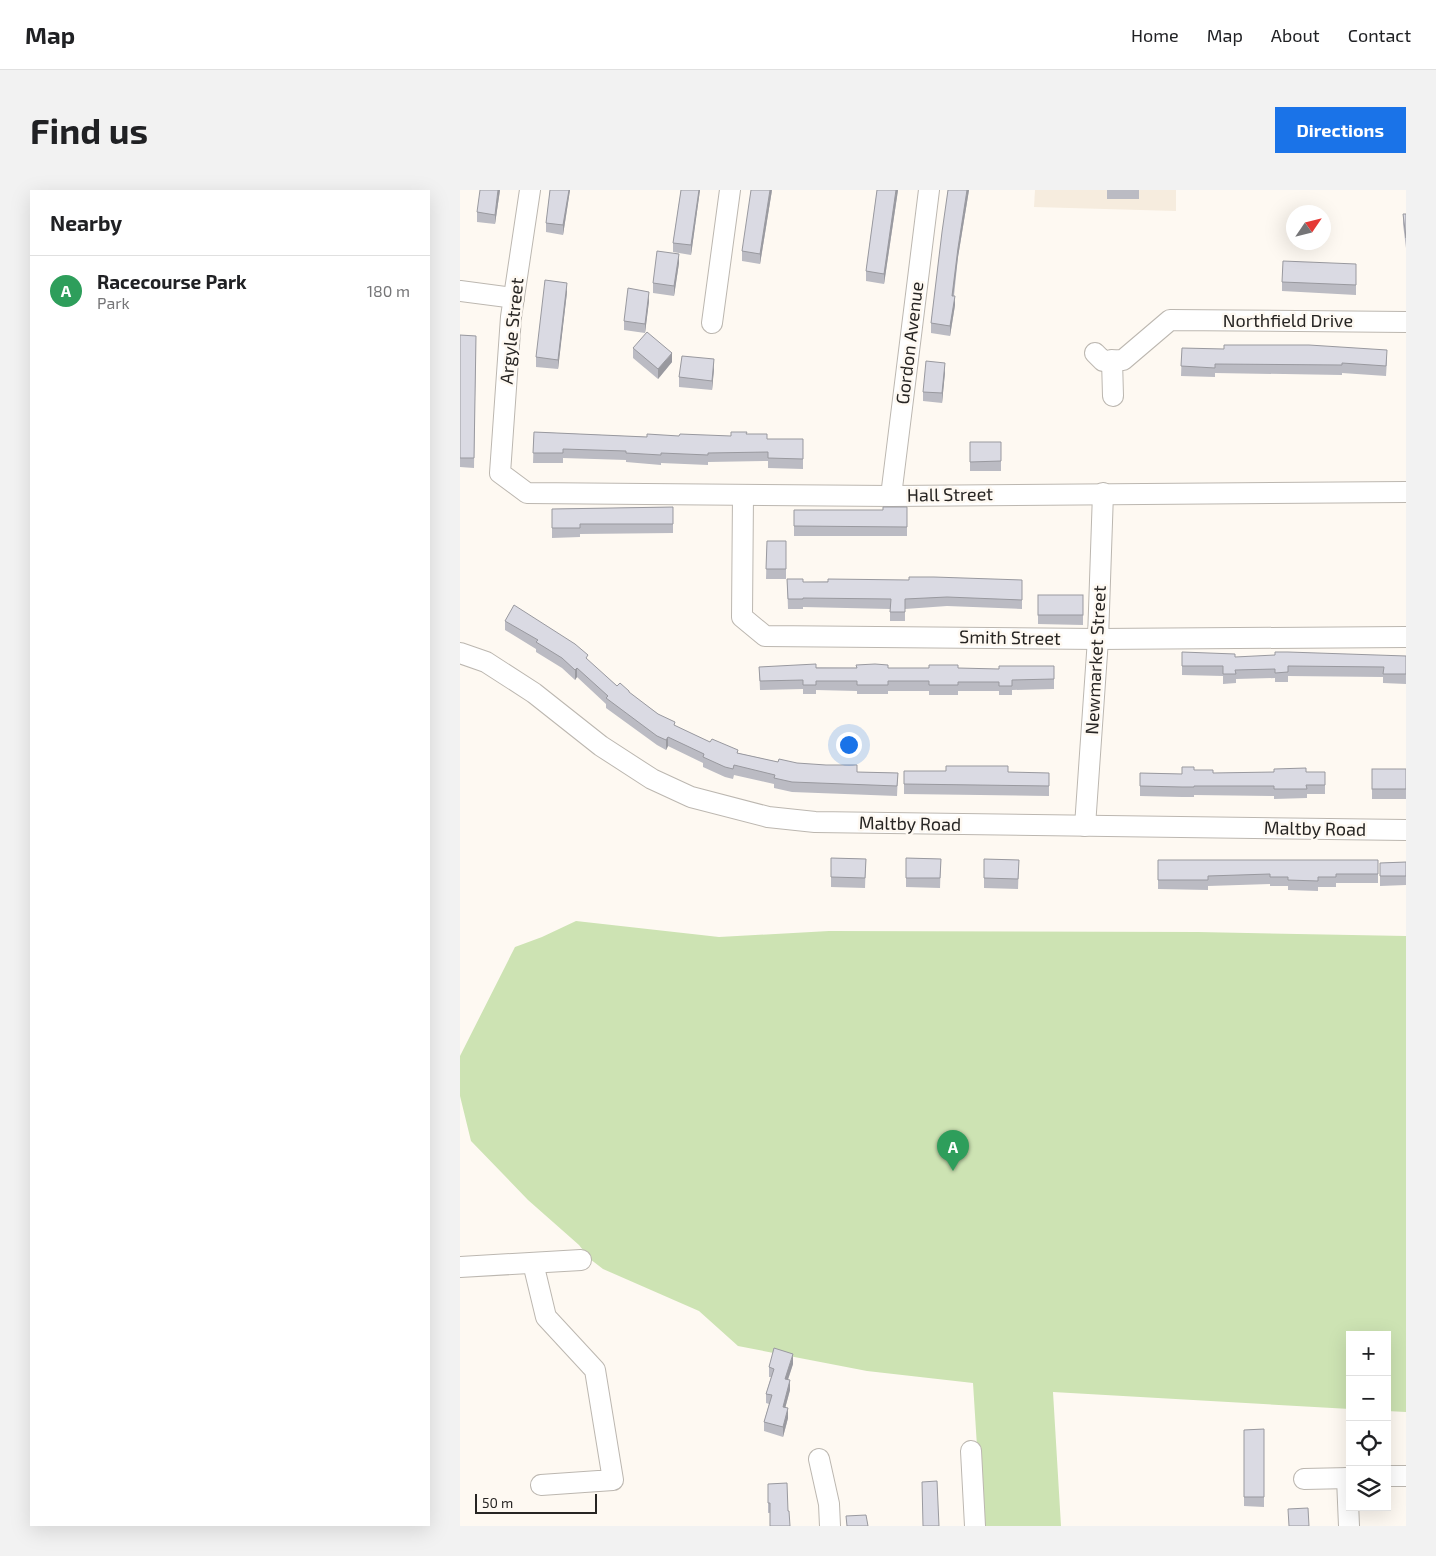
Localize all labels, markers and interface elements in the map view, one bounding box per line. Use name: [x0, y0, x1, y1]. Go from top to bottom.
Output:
text: Map: [25, 20, 75, 49]
text: Home: [1131, 24, 1179, 46]
text: Map: [1207, 24, 1243, 46]
text: About: [1271, 24, 1320, 46]
text: Contact: [1348, 24, 1411, 46]
button: Directions: [1275, 107, 1406, 153]
text: Find us: [30, 109, 148, 151]
north arrow: [1286, 205, 1331, 250]
text: Nearby: [50, 210, 122, 235]
text: Racecourse Park: [97, 270, 247, 293]
street label: Argyle Street: [494, 276, 528, 385]
street label: Gordon Avenue: [891, 280, 927, 405]
text: A: [61, 281, 71, 300]
text: 180 m: [367, 281, 410, 300]
text: Park: [97, 293, 130, 312]
street label: Northfield Drive: [1223, 309, 1353, 331]
street label: Hall Street: [907, 482, 993, 506]
street label: Newmarket Street: [1080, 585, 1110, 735]
street label: Smith Street: [959, 625, 1061, 649]
your location: [836, 732, 862, 758]
street label: Maltby Road: [859, 811, 961, 835]
street label: Maltby Road: [1264, 816, 1366, 840]
pin: A: [937, 1130, 969, 1171]
map controls: [1346, 1331, 1391, 1511]
button: +: [1346, 1331, 1391, 1376]
button: −: [1346, 1376, 1391, 1421]
button: locate: [1346, 1421, 1391, 1466]
button: layers: [1346, 1466, 1391, 1511]
scale bar: [475, 1491, 598, 1514]
text: 50 m: [482, 1494, 513, 1511]

